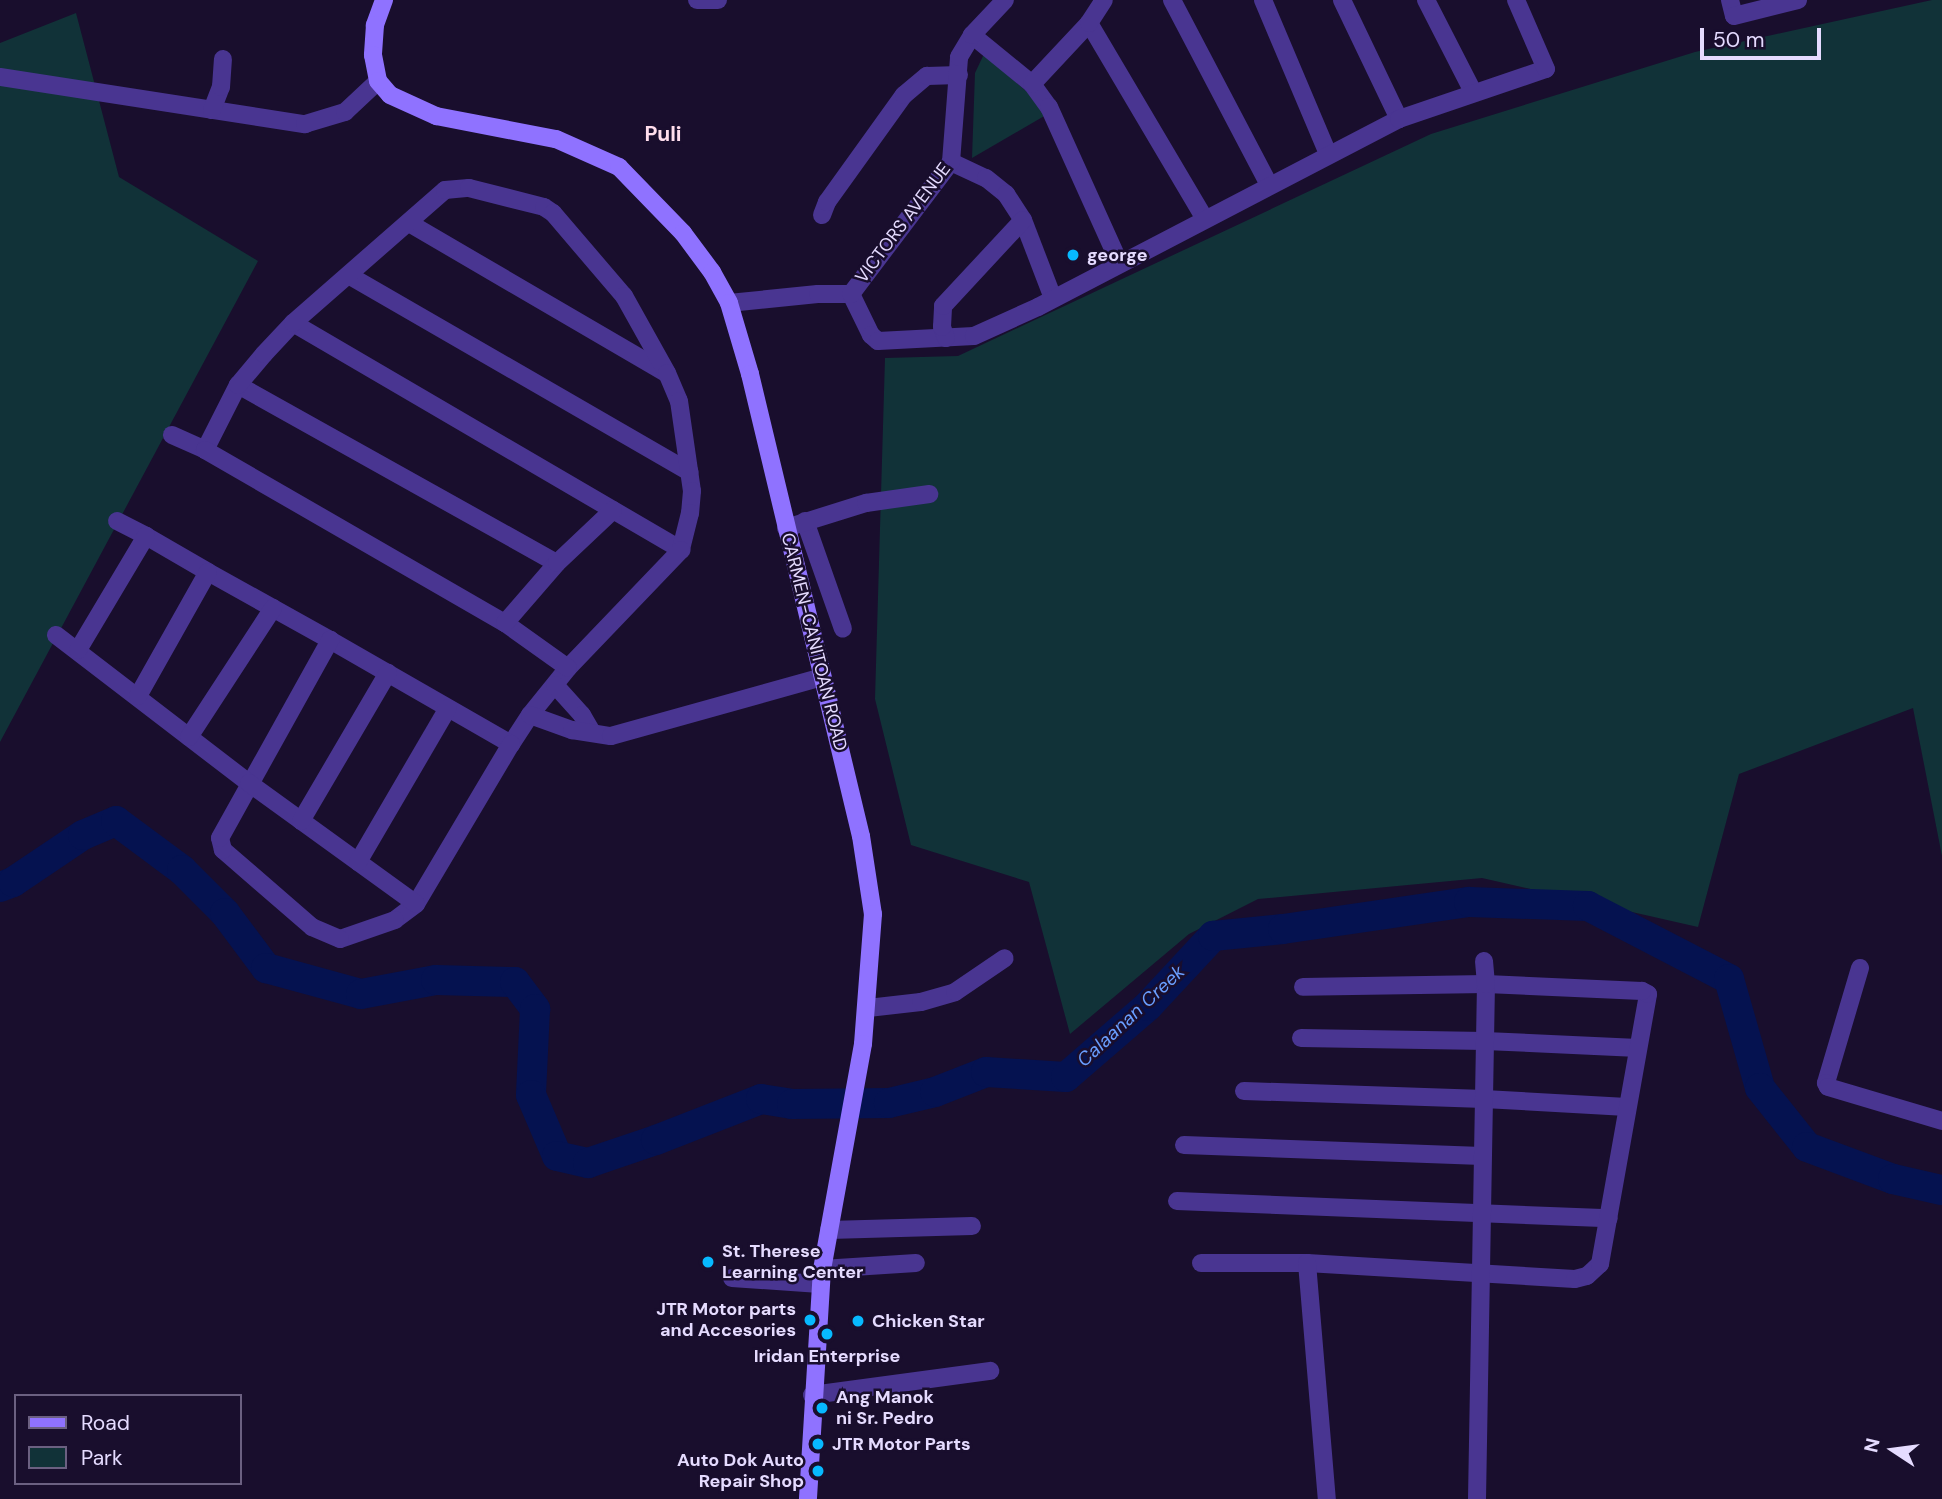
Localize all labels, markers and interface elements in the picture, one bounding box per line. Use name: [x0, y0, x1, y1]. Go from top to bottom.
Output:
scale bar: [1704, 14, 1825, 58]
text: 50 m: [1713, 26, 1764, 54]
district label: Puli: [644, 121, 682, 147]
street label: VICTORS AVENUE: [851, 159, 955, 287]
place label: george: [1087, 244, 1148, 266]
marker: george: [1065, 247, 1081, 263]
street label: CARMEN-CANITOAN ROAD: [776, 531, 852, 753]
water label: Calaanan Creek: [1072, 960, 1190, 1072]
place label: St. Therese Learning Center: [722, 1241, 863, 1284]
marker: St. Therese Learning Center: [700, 1254, 716, 1270]
place label: JTR Motor parts and Accesories: [656, 1299, 796, 1342]
place label: Chicken Star: [872, 1310, 985, 1332]
marker: JTR Motor parts and Accesories: [802, 1312, 818, 1328]
marker: Chicken Star: [850, 1313, 866, 1329]
marker: Iridan Enterprise: [819, 1326, 835, 1342]
place label: Iridan Enterprise: [754, 1345, 900, 1367]
place label: Ang Manok ni Sr. Pedro: [836, 1387, 934, 1430]
legend: [14, 1394, 242, 1485]
marker: Ang Manok ni Sr. Pedro: [814, 1400, 830, 1416]
text: Road: [81, 1409, 130, 1437]
north arrow: [1858, 1415, 1928, 1485]
place label: JTR Motor Parts: [832, 1433, 971, 1455]
marker: JTR Motor Parts: [810, 1436, 826, 1452]
text: N: [1858, 1436, 1886, 1455]
text: Park: [81, 1444, 122, 1472]
place label: Auto Dok Auto Repair Shop: [677, 1450, 804, 1492]
marker: Auto Dok Auto Repair Shop: [810, 1463, 826, 1479]

